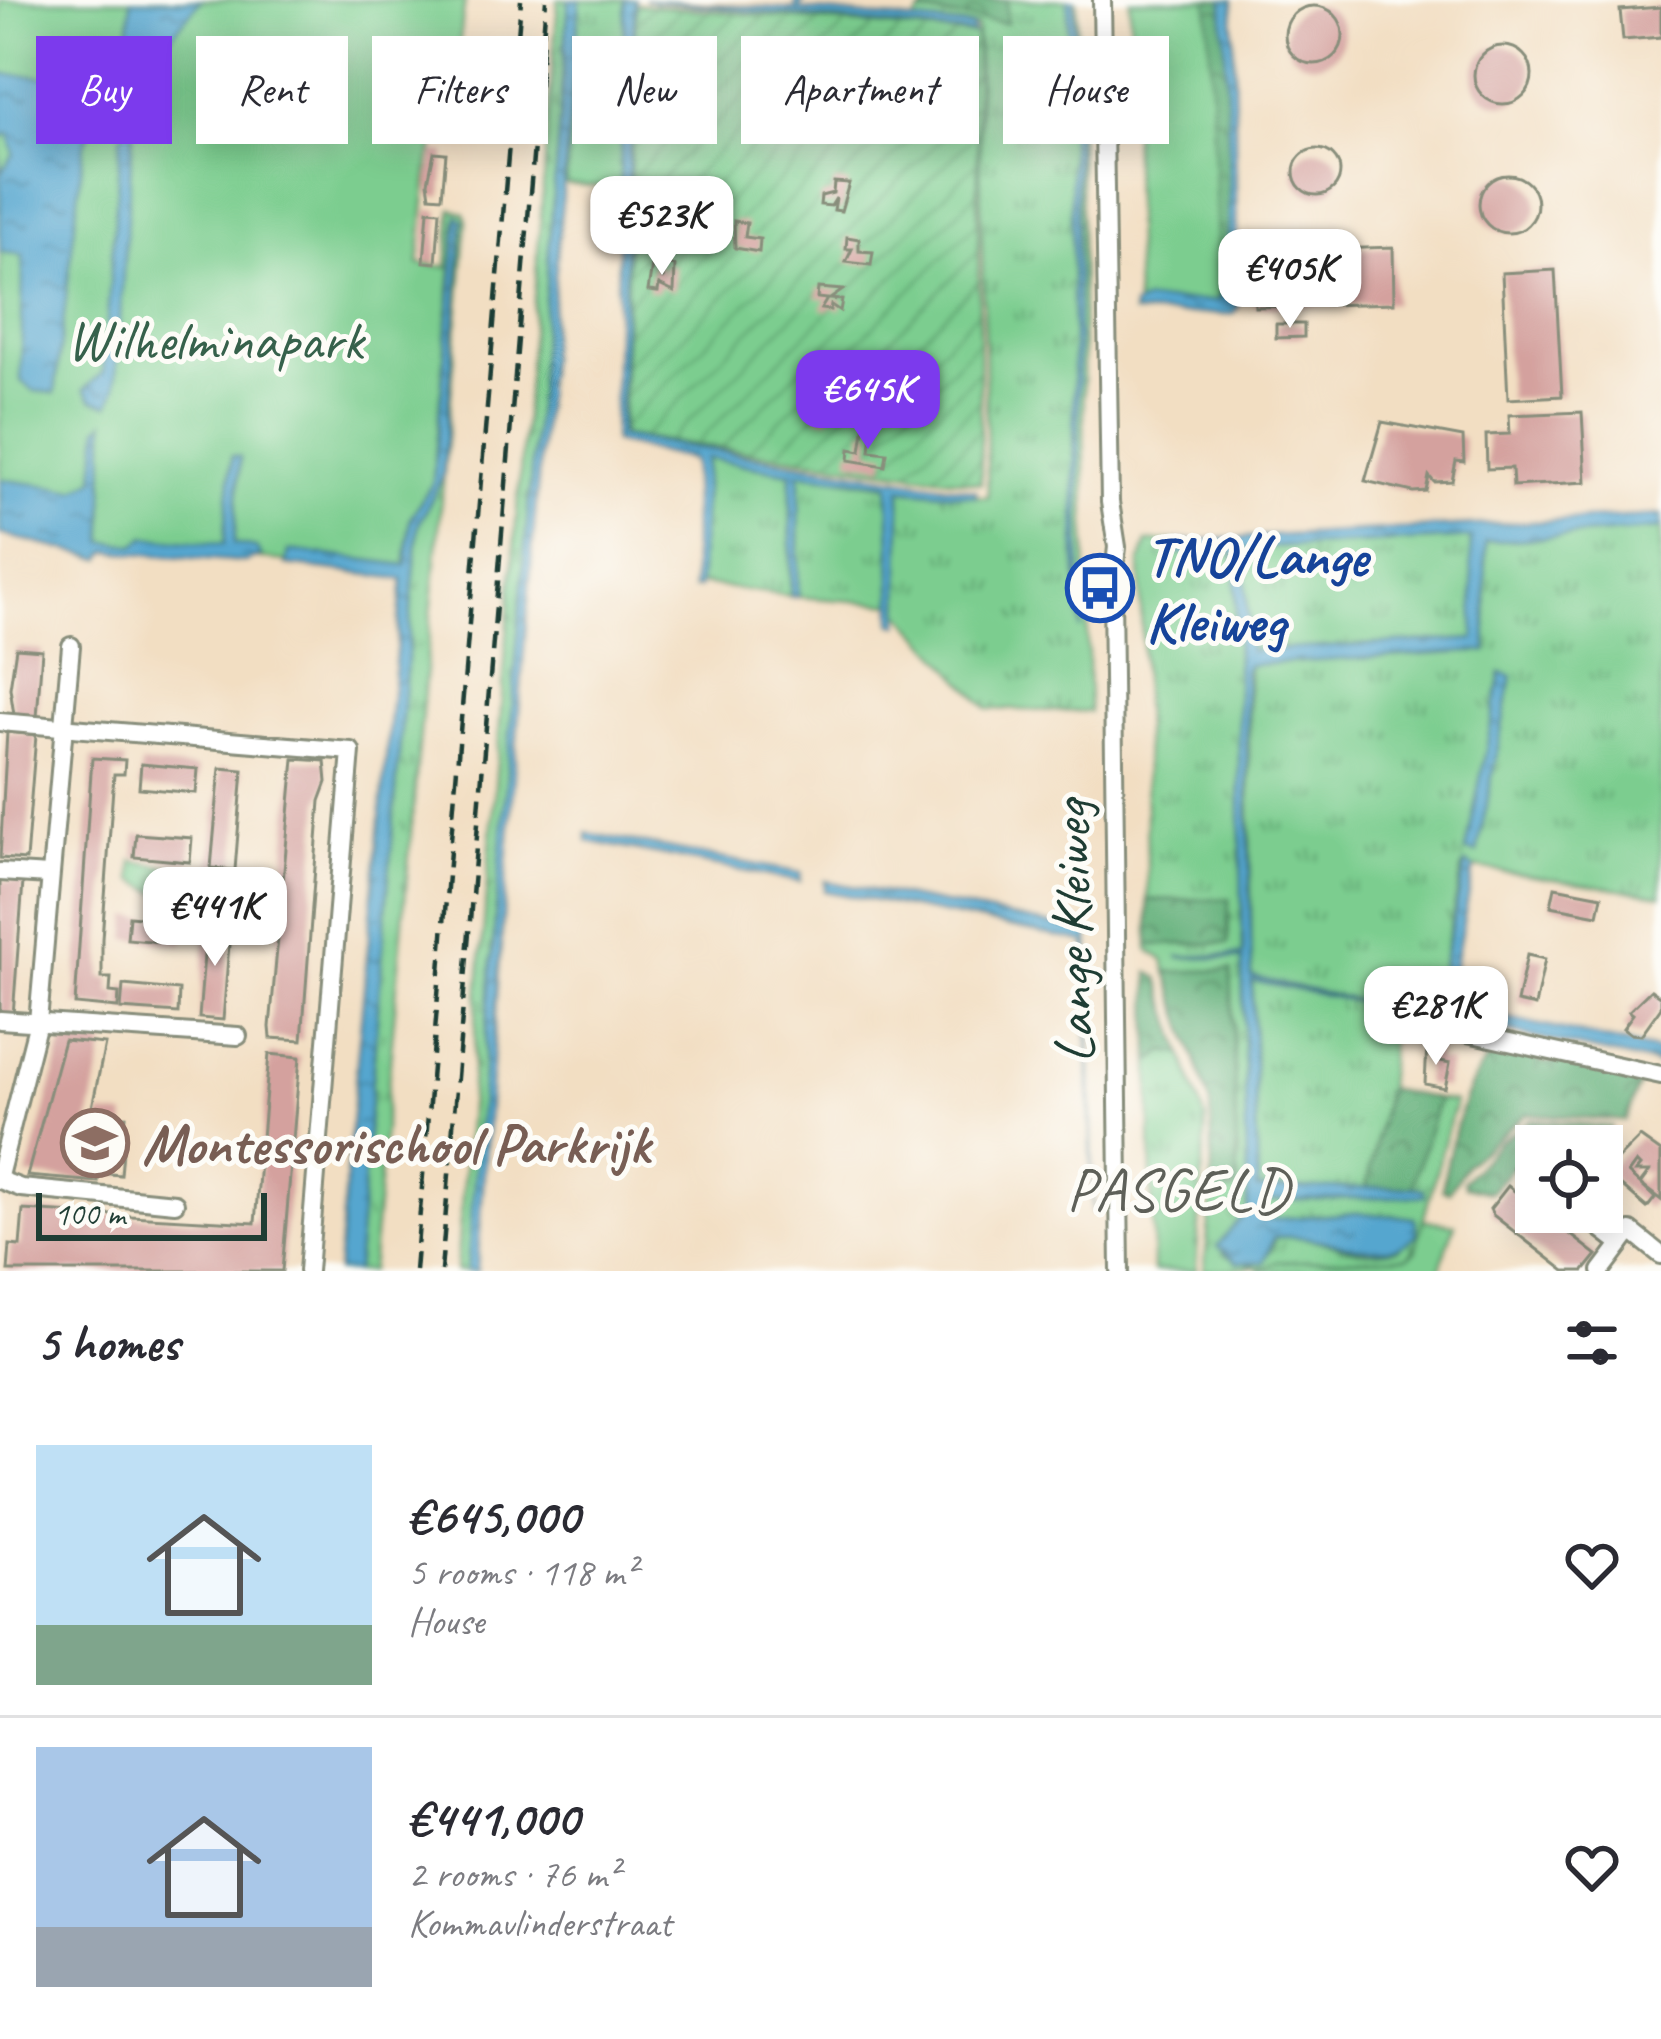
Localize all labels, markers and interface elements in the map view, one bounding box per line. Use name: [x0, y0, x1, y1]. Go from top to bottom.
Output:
chip: Buy: [36, 36, 172, 144]
chip: Rent: [196, 36, 348, 144]
chip: Filters: [372, 36, 548, 144]
chip: New: [572, 36, 717, 144]
chip: Apartment: [741, 36, 979, 144]
chip: House: [1003, 36, 1169, 144]
pin: €523K: [578, 176, 746, 278]
text: €523K: [617, 190, 707, 239]
pin: €405K: [1206, 229, 1374, 331]
text: €405K: [1245, 243, 1335, 292]
park label: Wilhelminapark: [67, 304, 366, 376]
pin: €645K: [784, 350, 952, 452]
text: €645K: [823, 364, 913, 413]
place label: TNO/Lange Kleiweg: [1146, 520, 1372, 658]
bus stop icon: TNO/Lange Kleiweg: [1065, 553, 1135, 623]
street label: Lange Kleiweg: [1034, 796, 1110, 1064]
pin: €441K: [131, 867, 299, 969]
text: €441K: [170, 881, 260, 930]
pin: €281K: [1352, 966, 1520, 1068]
text: €281K: [1391, 980, 1481, 1029]
school or university icon: Montessorischool Parkrijk: [60, 1108, 130, 1178]
place label: Montessorischool Parkrijk: [142, 1108, 654, 1180]
map controls: [1515, 1125, 1623, 1233]
button: locate: [1515, 1125, 1623, 1233]
district label: PASGELD: [1067, 1152, 1293, 1228]
scale bar: [36, 1187, 267, 1240]
text: 100 m: [54, 1193, 125, 1235]
icon: filters: [1559, 1310, 1625, 1376]
text: 5 homes: [36, 1311, 179, 1375]
text: €645,000: [408, 1484, 579, 1548]
icon: home: [132, 1493, 276, 1637]
icon: heart: [1559, 1532, 1625, 1598]
text: 5 rooms · 118 m²: [408, 1548, 636, 1597]
text: House: [408, 1597, 484, 1646]
text: €441,000: [408, 1786, 579, 1850]
icon: home: [132, 1795, 276, 1939]
icon: heart: [1559, 1834, 1625, 1900]
text: 2 rooms · 76 m²: [408, 1850, 619, 1899]
text: Kommavlinderstraat: [408, 1899, 672, 1948]

